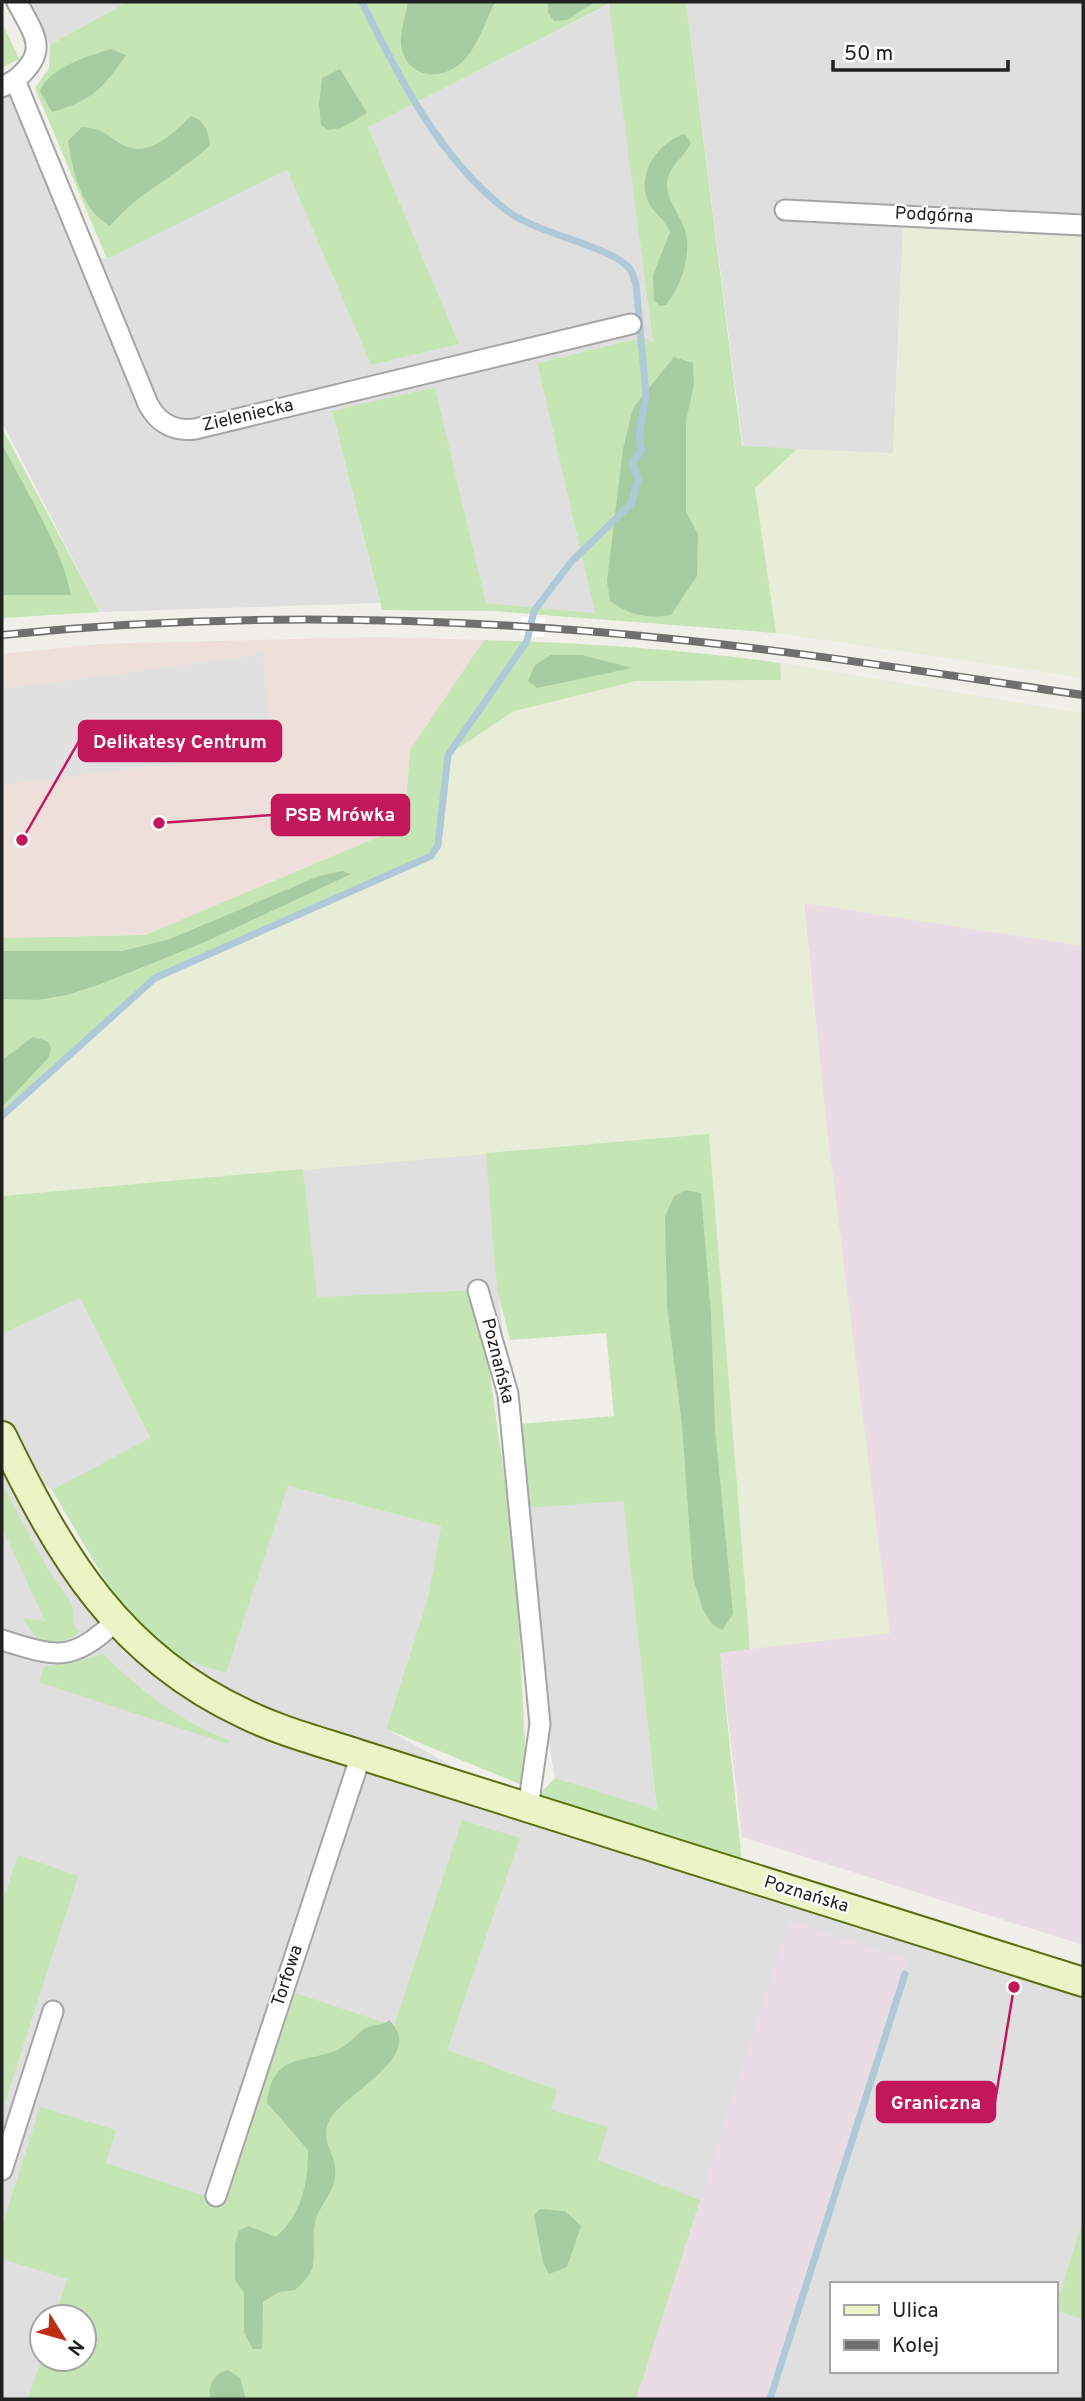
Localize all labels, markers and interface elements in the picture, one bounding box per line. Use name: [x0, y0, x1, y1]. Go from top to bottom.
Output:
scale bar: [833, 28, 1008, 72]
text: 50 m: [844, 41, 893, 68]
street label: Podgórna: [894, 202, 974, 230]
street label: Zieleniecka: [200, 394, 296, 438]
callout: Delikatesy Centrum: [79, 721, 281, 761]
text: Delikatesy Centrum: [93, 731, 267, 755]
callout: PSB Mrówka: [272, 795, 409, 835]
text: PSB Mrówka: [285, 804, 395, 828]
street label: Poznańska: [475, 1316, 519, 1406]
street label: Poznańska: [761, 1871, 851, 1919]
street label: Torfowa: [267, 1942, 309, 2010]
callout: Graniczna: [877, 2082, 995, 2122]
text: Graniczna: [891, 2092, 981, 2116]
legend: [830, 2282, 1057, 2373]
text: Ulica: [892, 2298, 939, 2325]
north arrow: [28, 2303, 98, 2373]
text: Kolej: [892, 2333, 939, 2360]
text: N: [61, 2334, 89, 2360]

